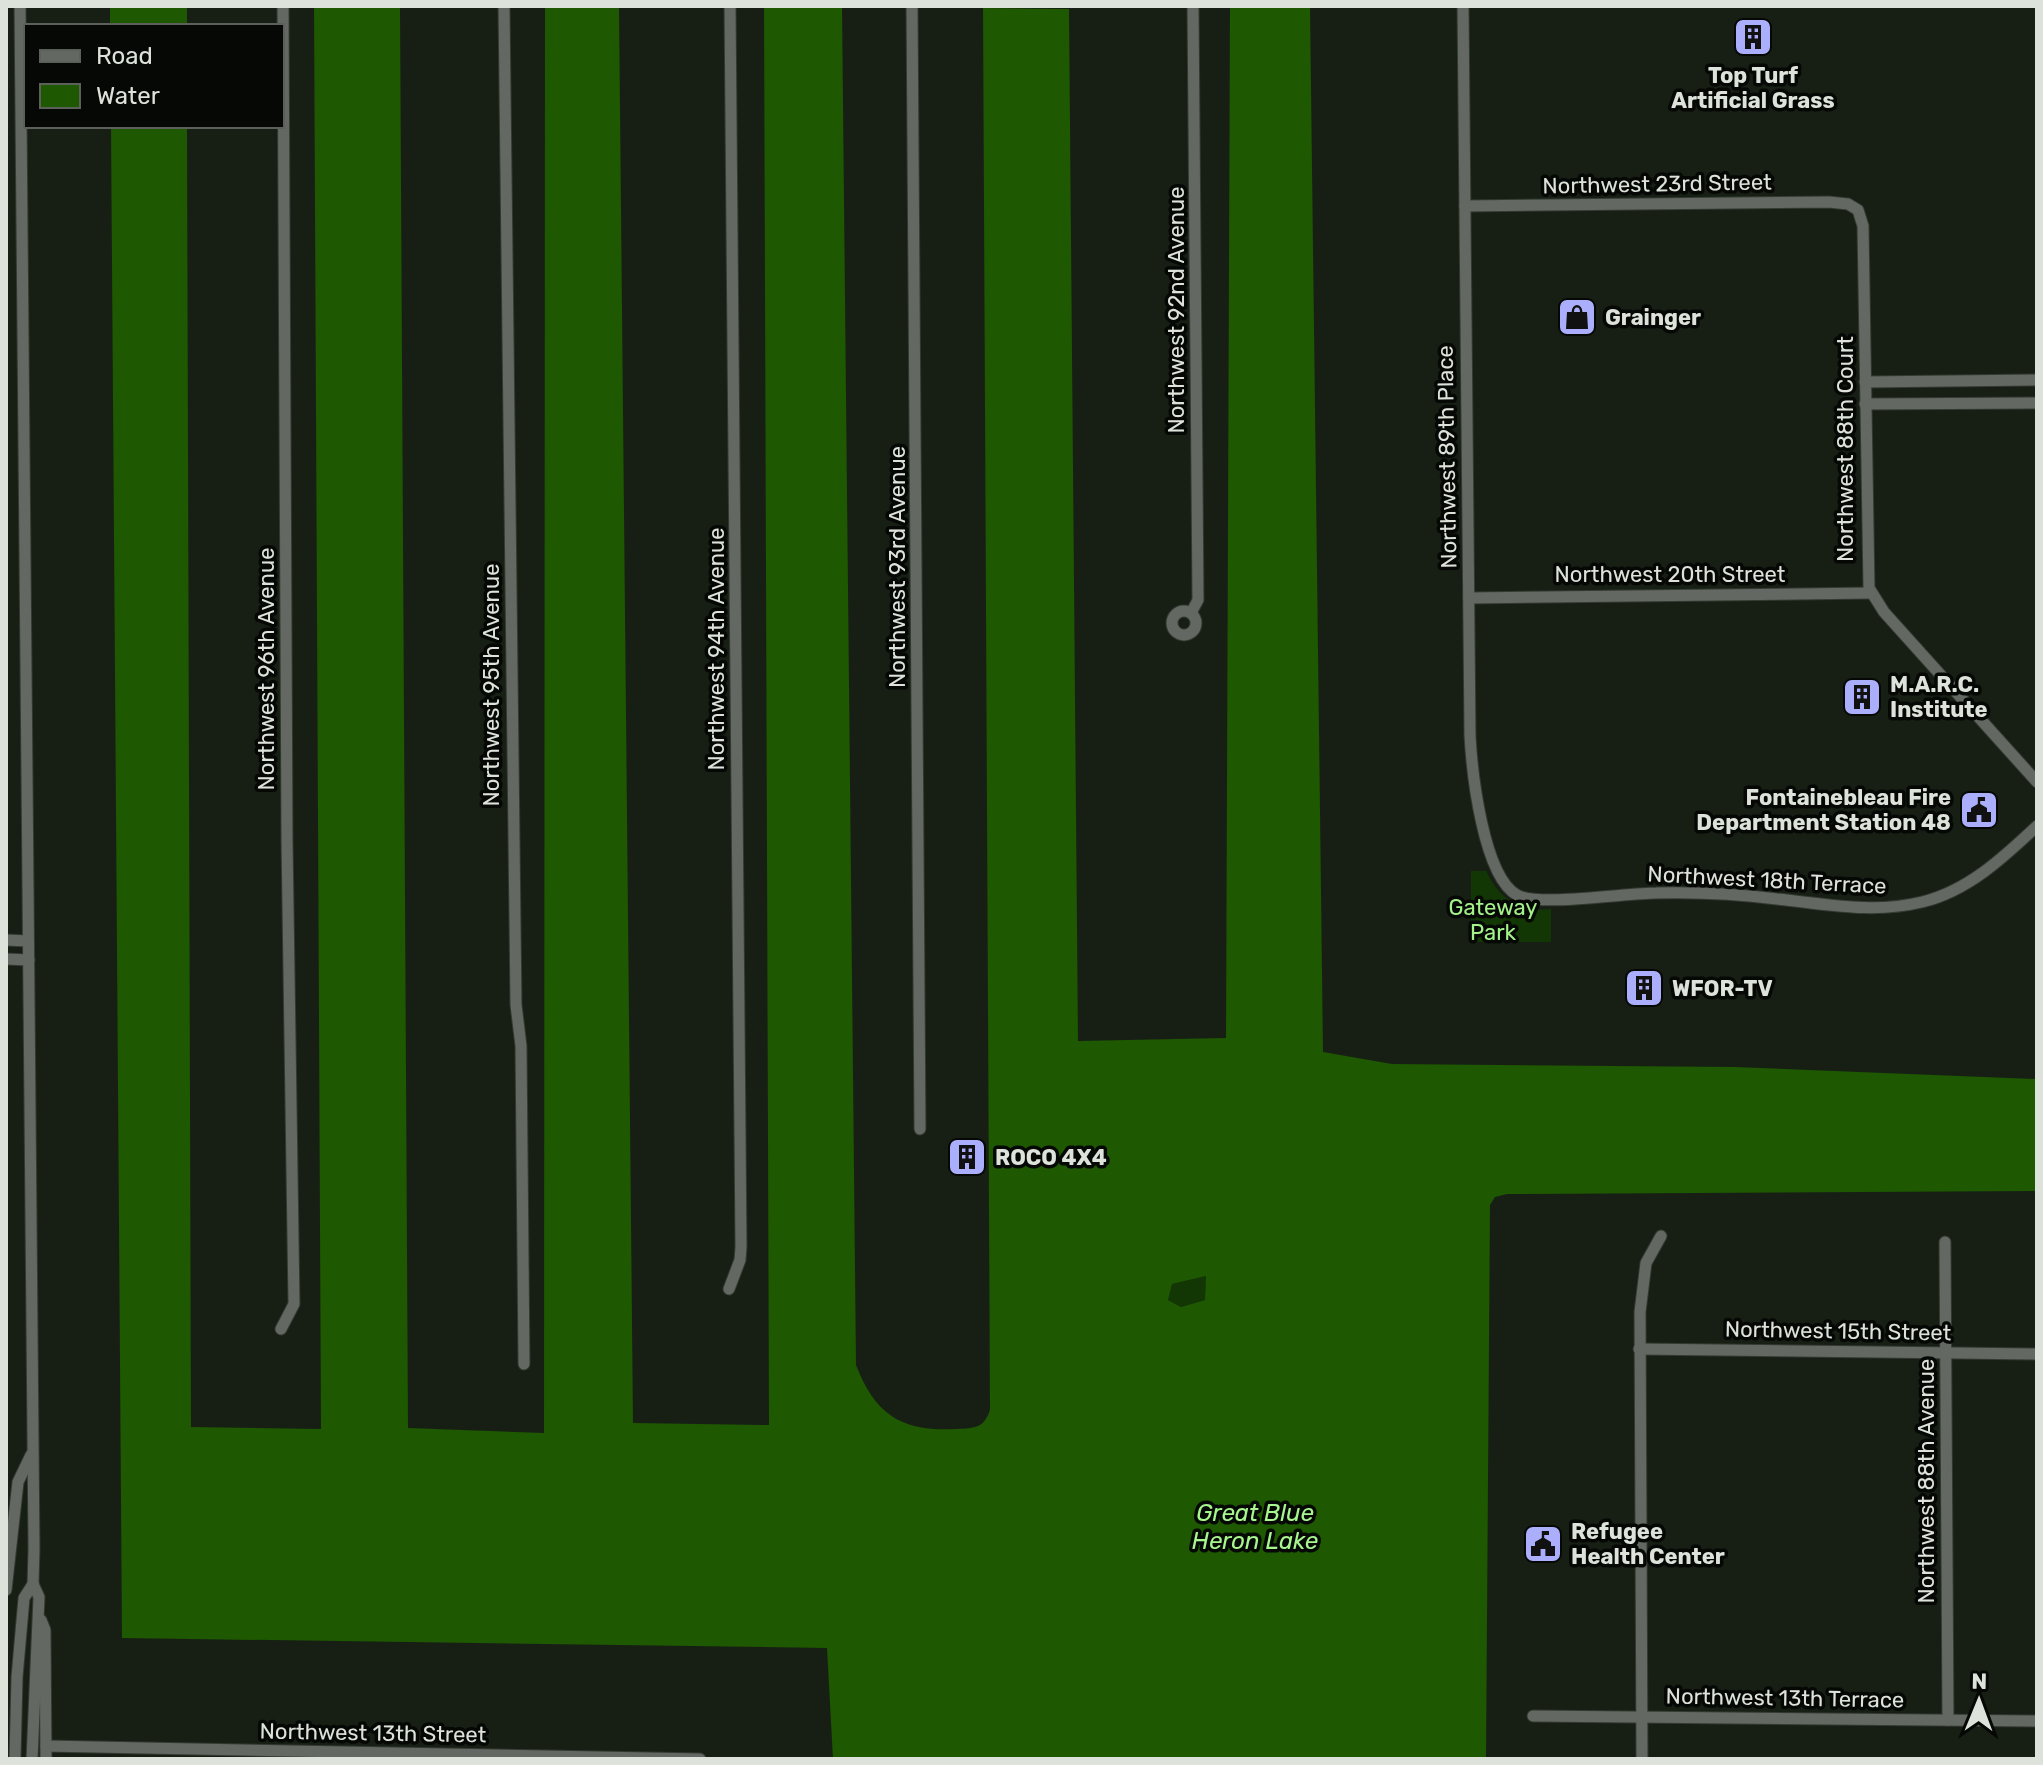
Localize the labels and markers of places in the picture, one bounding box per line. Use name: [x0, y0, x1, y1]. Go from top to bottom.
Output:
building icon: Top Turf Artificial Grass: [1732, 16, 1774, 58]
place label: Top Turf Artificial Grass: [1671, 62, 1835, 114]
shop icon: Grainger: [1556, 296, 1598, 338]
place label: Grainger: [1605, 304, 1701, 331]
place label: M.A.R.C. Institute: [1890, 671, 1988, 723]
building icon: M.A.R.C. Institute: [1841, 676, 1883, 718]
place label: Fontainebleau Fire Department Station 48: [1696, 784, 1951, 836]
public building icon: Fontainebleau Fire Department Station 48: [1958, 789, 2000, 831]
building icon: WFOR-TV: [1623, 967, 1665, 1009]
place label: WFOR-TV: [1672, 975, 1773, 1002]
building icon: ROCO 4X4: [946, 1136, 988, 1178]
place label: ROCO 4X4: [995, 1144, 1107, 1171]
place label: Refugee Health Center: [1571, 1518, 1725, 1570]
public building icon: Refugee Health Center: [1522, 1523, 1564, 1565]

